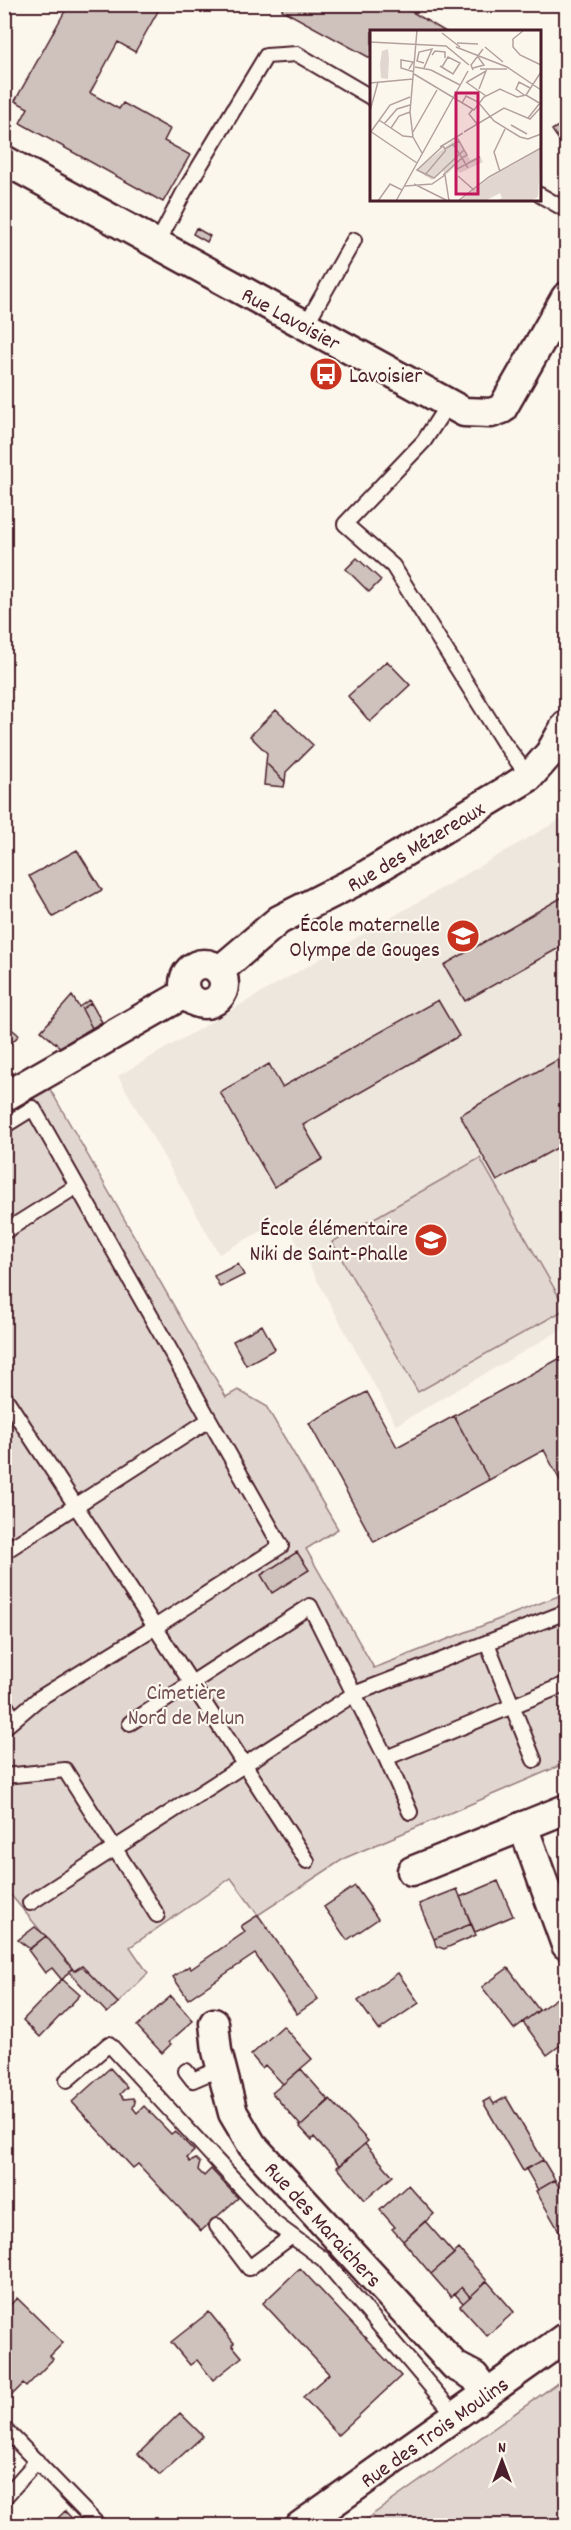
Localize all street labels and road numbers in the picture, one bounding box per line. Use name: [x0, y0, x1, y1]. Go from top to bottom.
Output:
street label: Rue Lavoisier: [235, 281, 346, 361]
street label: Rue des Mézereaux: [343, 795, 492, 902]
street label: Rue des Maraichers: [256, 2156, 387, 2296]
street label: Rue des Trois Moulins: [355, 2370, 516, 2497]

